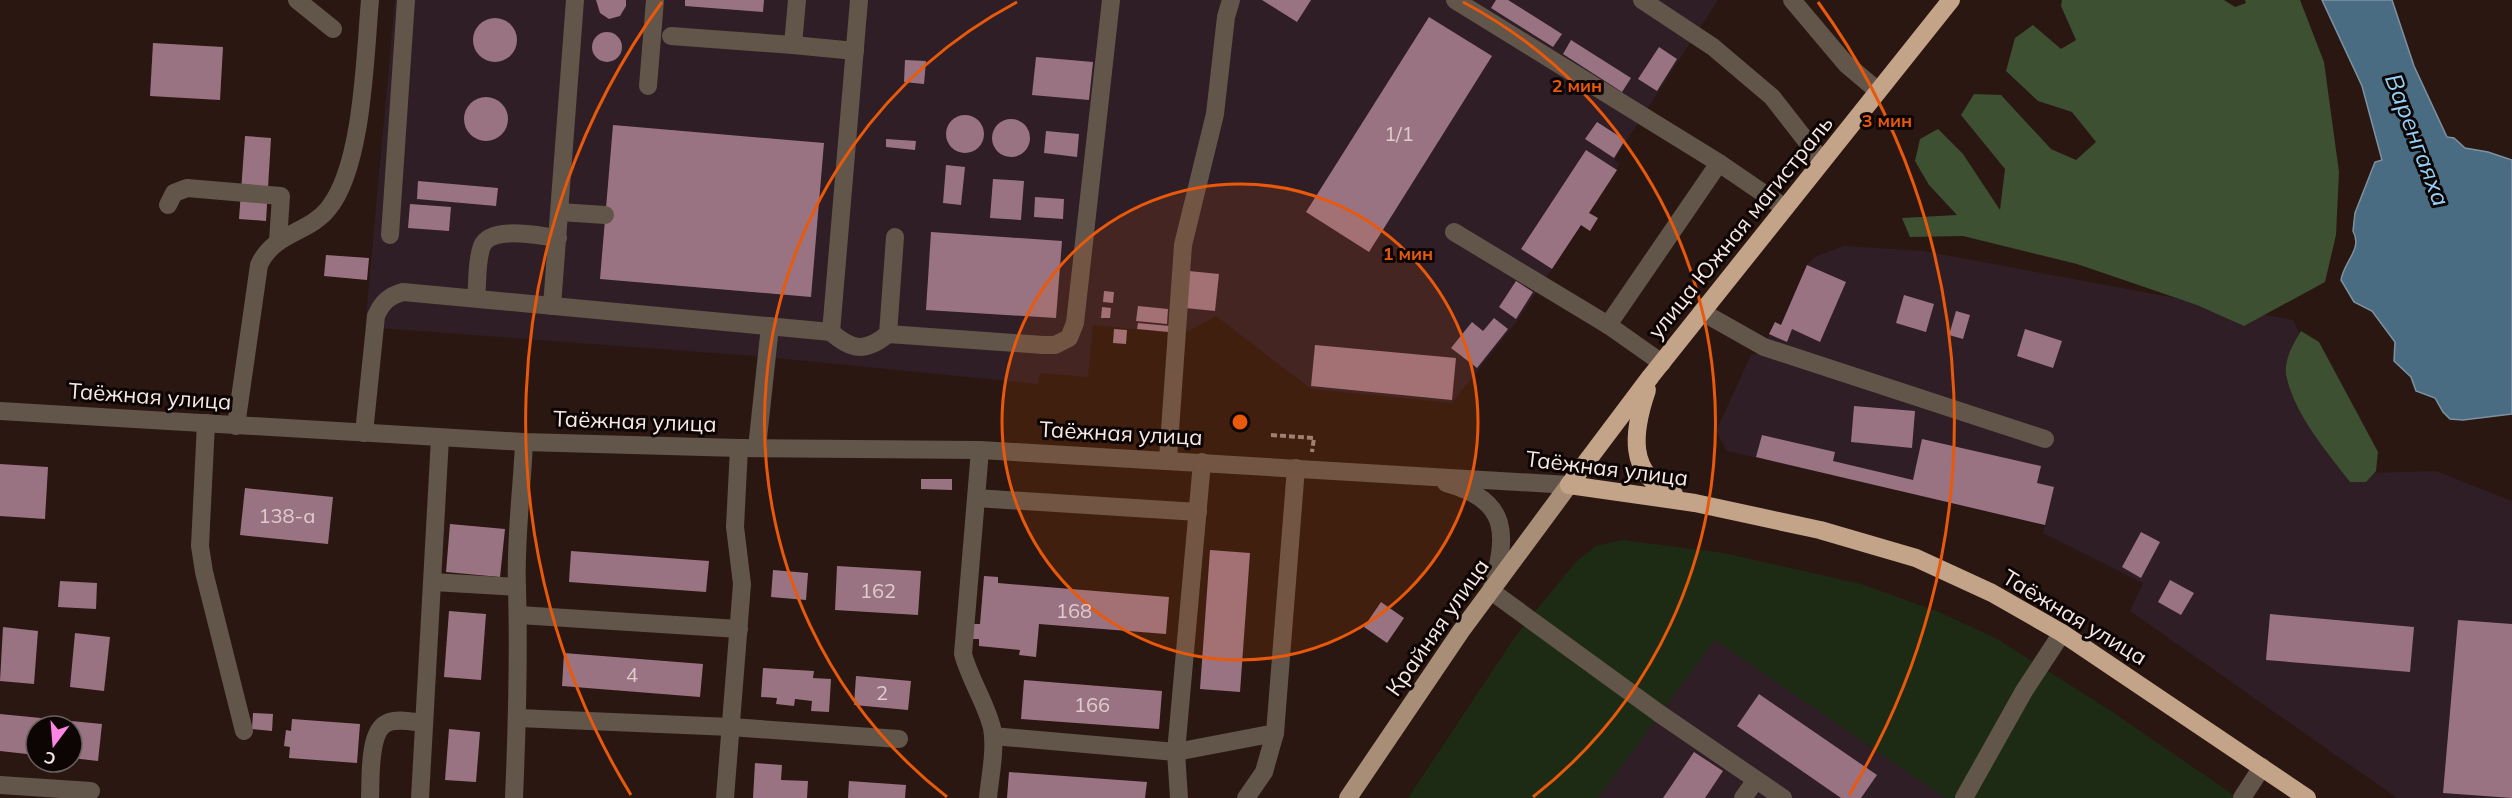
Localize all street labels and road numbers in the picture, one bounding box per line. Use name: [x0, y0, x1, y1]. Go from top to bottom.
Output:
street label: улица Южная магистраль: [1641, 110, 1839, 344]
street label: Таёжная улица: [67, 376, 233, 416]
street label: Таёжная улица: [553, 404, 717, 438]
street label: Таёжная улица: [1039, 415, 1203, 451]
street label: Таёжная улица: [1524, 444, 1690, 492]
street label: Крайняя улица: [1379, 553, 1495, 701]
street label: Таёжная улица: [1998, 563, 2152, 671]

